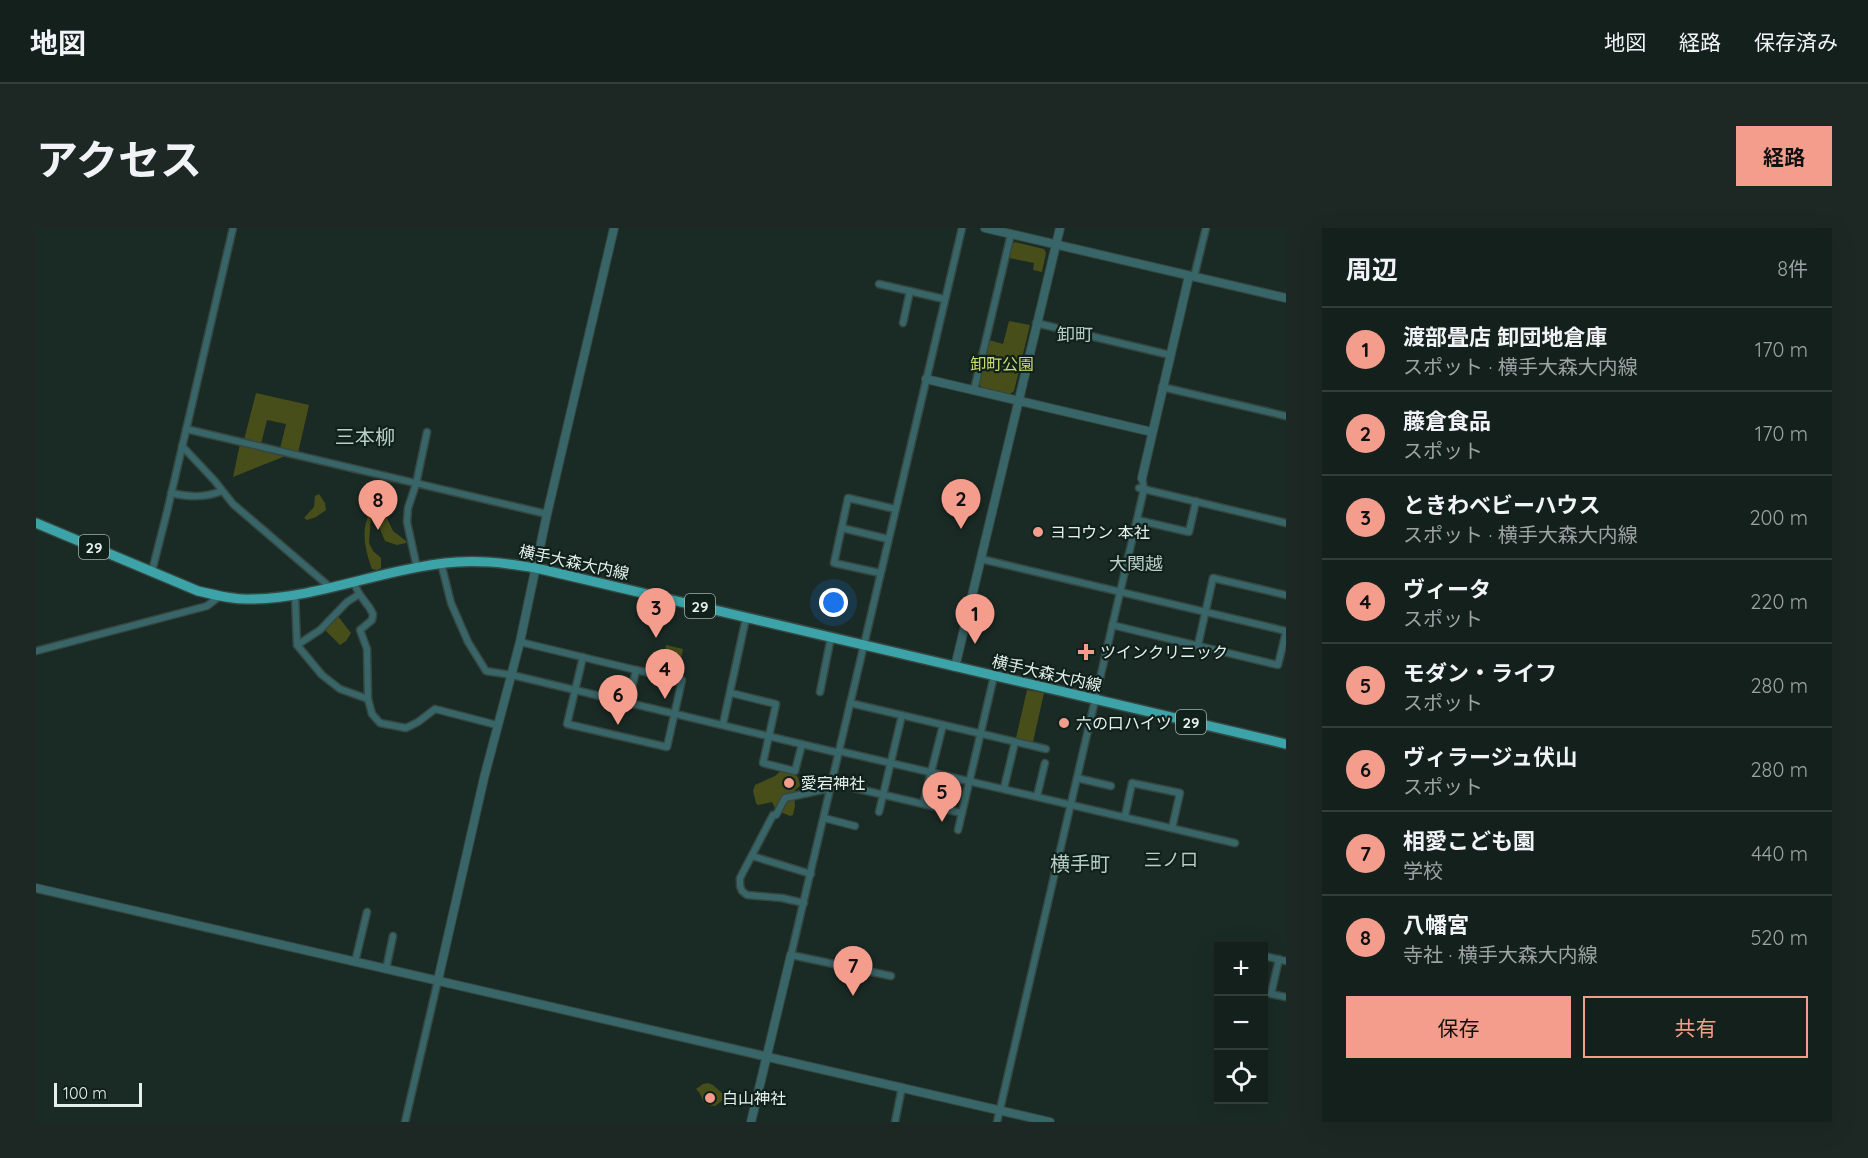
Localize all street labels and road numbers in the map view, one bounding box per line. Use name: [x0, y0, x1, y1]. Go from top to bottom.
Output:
road number: 29: [79, 535, 109, 559]
street label: 横手大森大内線: [517, 541, 631, 583]
road number: 29: [685, 594, 715, 618]
street label: 横手大森大内線: [990, 651, 1104, 695]
road number: 29: [1176, 710, 1206, 734]

